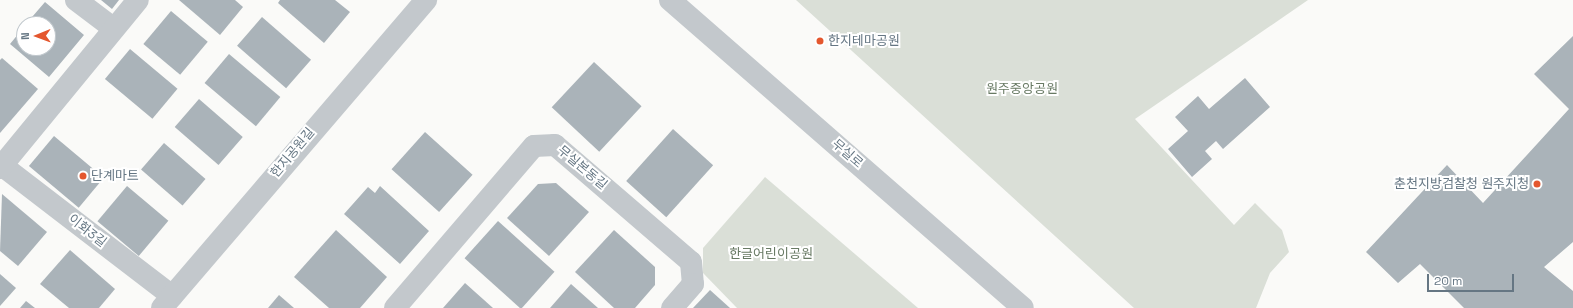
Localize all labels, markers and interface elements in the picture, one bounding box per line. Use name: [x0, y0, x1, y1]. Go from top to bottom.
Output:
north arrow: [16, 16, 56, 56]
text: N: [18, 32, 32, 40]
place label: 한지테마공원: [828, 33, 900, 49]
marker: 한지테마공원: [815, 36, 825, 46]
park label: 원주중앙공원: [986, 81, 1058, 97]
street label: 한지공원길: [268, 125, 318, 181]
street label: 무실로: [828, 136, 866, 172]
street label: 무실본동길: [554, 143, 610, 193]
place label: 단계마트: [91, 168, 139, 184]
marker: 단계마트: [78, 171, 88, 181]
place label: 춘천지방검찰청 원주지청: [1394, 176, 1529, 192]
marker: 춘천지방검찰청 원주지청: [1532, 179, 1542, 189]
street label: 이화3길: [65, 211, 109, 251]
park label: 한글어린이공원: [729, 246, 813, 262]
scale bar: [1429, 266, 1516, 292]
text: 20 m: [1434, 273, 1462, 289]

